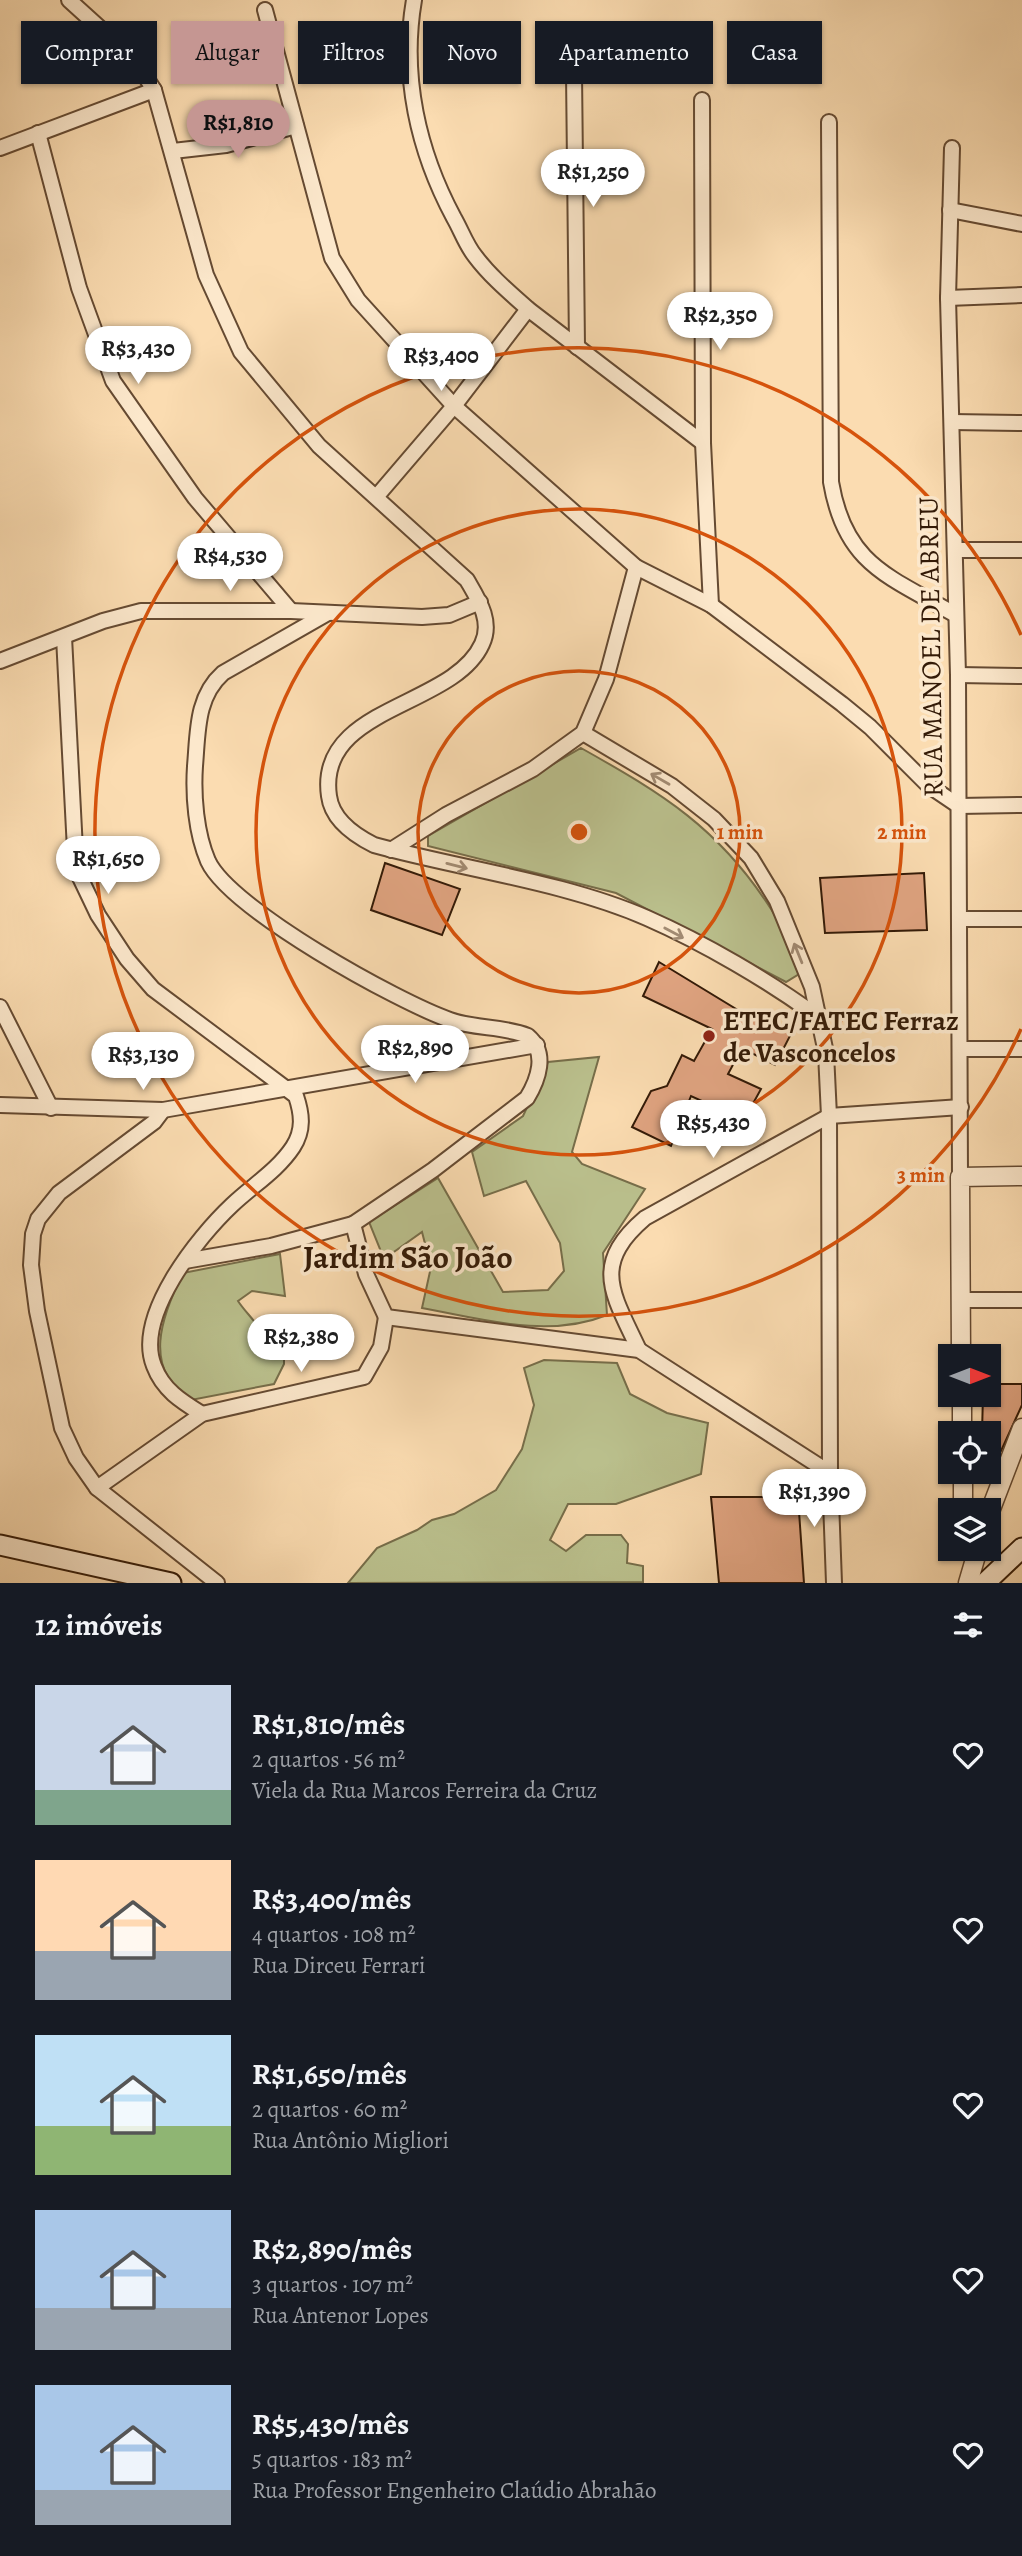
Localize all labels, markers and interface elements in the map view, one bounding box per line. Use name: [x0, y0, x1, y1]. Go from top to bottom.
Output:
chip: Comprar: [21, 21, 157, 84]
chip: Alugar: [171, 21, 284, 84]
chip: Filtros: [298, 21, 409, 84]
chip: Novo: [423, 21, 521, 84]
chip: Apartamento: [535, 21, 713, 84]
chip: Casa: [727, 21, 822, 84]
pin: R$1,810: [173, 100, 303, 160]
text: R$1,810: [203, 107, 273, 138]
pin: R$1,250: [528, 150, 658, 209]
text: R$1,250: [557, 156, 629, 187]
pin: R$2,350: [655, 292, 785, 352]
text: R$2,350: [683, 299, 757, 330]
pin: R$3,430: [73, 326, 203, 386]
text: R$3,430: [101, 333, 175, 364]
pin: R$3,400: [376, 334, 506, 393]
text: R$3,400: [403, 340, 479, 371]
street label: RUA MANOEL DE ABREU: [909, 496, 953, 798]
pin: R$4,530: [165, 534, 295, 593]
text: R$4,530: [193, 540, 267, 571]
one-way arrow: [650, 771, 670, 785]
text: 1 min: [717, 818, 764, 846]
text: 2 min: [877, 818, 927, 846]
centre of rings: [567, 820, 591, 844]
pin: R$1,650: [43, 836, 173, 896]
text: R$1,650: [72, 843, 144, 874]
one-way arrow: [446, 860, 468, 873]
one-way arrow: [663, 926, 684, 940]
one-way arrow: [790, 942, 803, 964]
place label: ETEC/FATEC Ferraz de Vasconcelos: [723, 1002, 959, 1072]
pin: R$2,890: [350, 1026, 480, 1085]
marker: ETEC/FATEC Ferraz de Vasconcelos: [701, 1028, 717, 1044]
pin: R$3,130: [78, 1032, 208, 1092]
text: R$2,890: [377, 1032, 453, 1063]
text: R$3,130: [107, 1039, 179, 1070]
pin: R$5,430: [648, 1100, 778, 1160]
text: R$5,430: [676, 1107, 750, 1138]
text: 3 min: [897, 1161, 945, 1189]
district label: Jardim São João: [303, 1235, 513, 1279]
pin: R$2,380: [236, 1314, 366, 1374]
text: R$2,380: [263, 1321, 339, 1352]
north arrow: [938, 1344, 1001, 1407]
map controls: [938, 1344, 1001, 1561]
button: locate: [938, 1421, 1001, 1484]
pin: R$1,390: [749, 1470, 879, 1529]
text: R$1,390: [778, 1476, 850, 1507]
button: layers: [938, 1498, 1001, 1561]
text: 12 imóveis: [35, 1605, 162, 1645]
icon: filters: [949, 1606, 987, 1644]
text: R$1,810/mês: [252, 1704, 405, 1744]
icon: home: [91, 1713, 175, 1797]
icon: heart: [949, 1736, 987, 1774]
text: 2 quartos · 56 m²: [252, 1744, 405, 1775]
text: Viela da Rua Marcos Ferreira da Cruz: [252, 1775, 597, 1806]
text: R$3,400/mês: [252, 1879, 412, 1919]
icon: home: [91, 1888, 175, 1972]
icon: heart: [949, 1911, 987, 1949]
text: 4 quartos · 108 m²: [252, 1919, 415, 1950]
text: Rua Dirceu Ferrari: [252, 1950, 425, 1981]
text: R$1,650/mês: [252, 2054, 407, 2094]
icon: home: [91, 2063, 175, 2147]
icon: heart: [949, 2086, 987, 2124]
text: 2 quartos · 60 m²: [252, 2094, 407, 2125]
text: Rua Antônio Migliori: [252, 2125, 449, 2156]
text: R$2,890/mês: [252, 2229, 412, 2269]
icon: home: [91, 2238, 175, 2322]
icon: heart: [949, 2261, 987, 2299]
text: 3 quartos · 107 m²: [252, 2269, 413, 2300]
text: Rua Antenor Lopes: [252, 2300, 429, 2331]
text: R$5,430/mês: [252, 2404, 409, 2444]
icon: home: [91, 2413, 175, 2497]
icon: heart: [949, 2436, 987, 2474]
text: 5 quartos · 183 m²: [252, 2444, 412, 2475]
text: Rua Professor Engenheiro Claúdio Abrahão: [252, 2475, 656, 2506]

